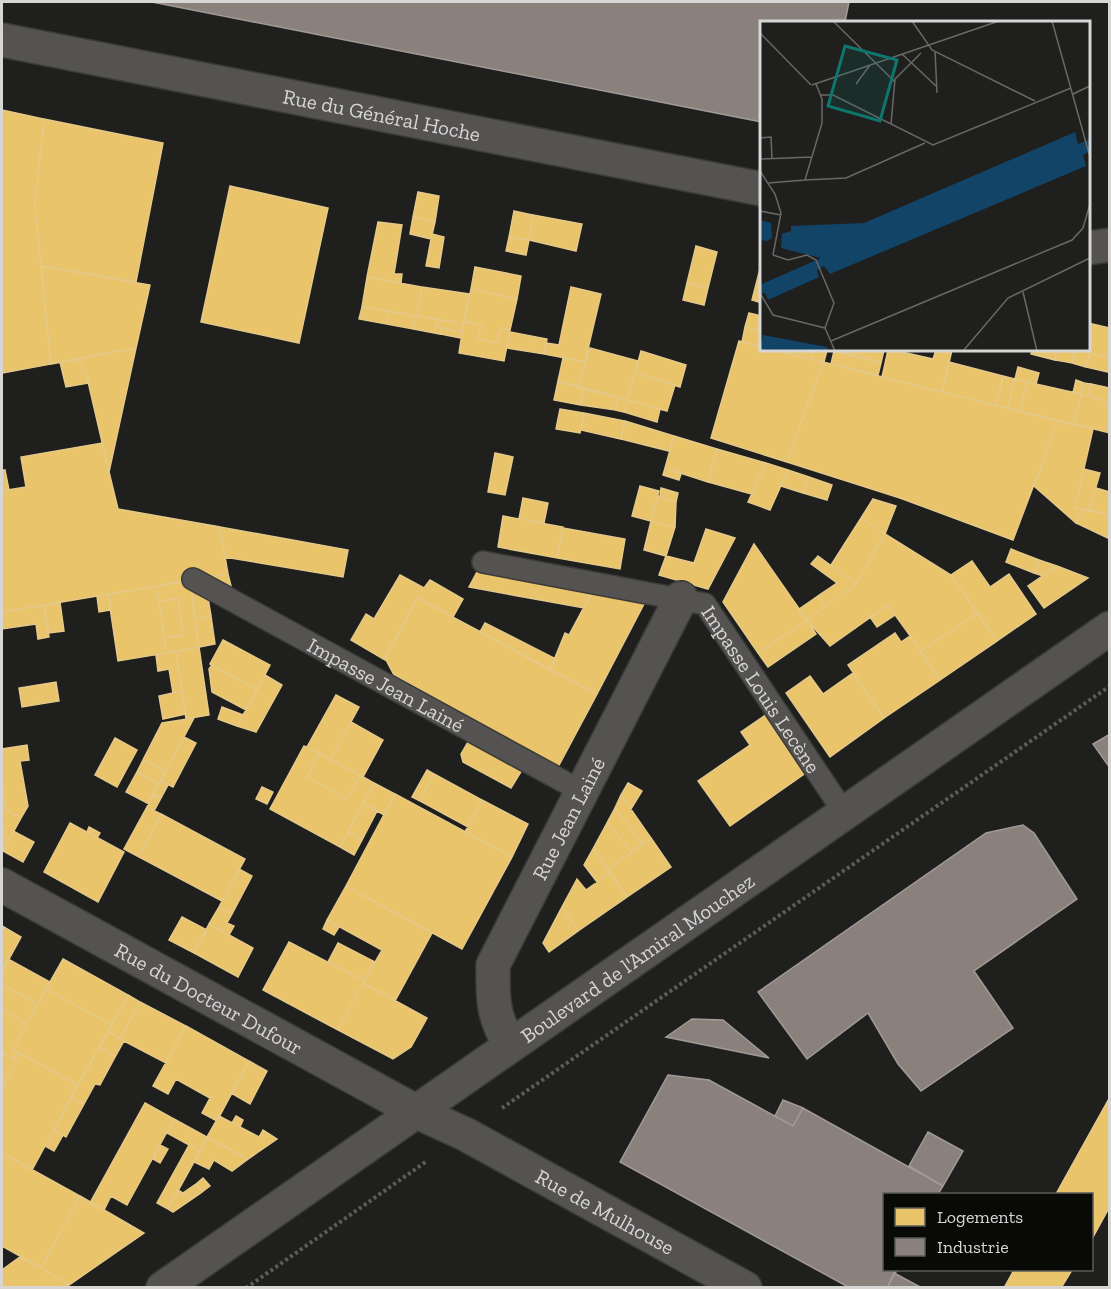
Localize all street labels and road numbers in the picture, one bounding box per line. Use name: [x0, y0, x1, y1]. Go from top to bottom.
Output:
street label: Rue du Général Hoche: [281, 83, 483, 146]
street label: Impasse Louis Lecène: [697, 600, 827, 778]
street label: Impasse Jean Lainé: [303, 632, 469, 737]
street label: Rue Jean Lainé: [526, 753, 610, 884]
street label: Boulevard de l'Amiral Mouchez: [515, 867, 759, 1048]
street label: Rue du Docteur Dufour: [111, 937, 307, 1060]
street label: Rue de Mulhouse: [532, 1163, 679, 1259]

